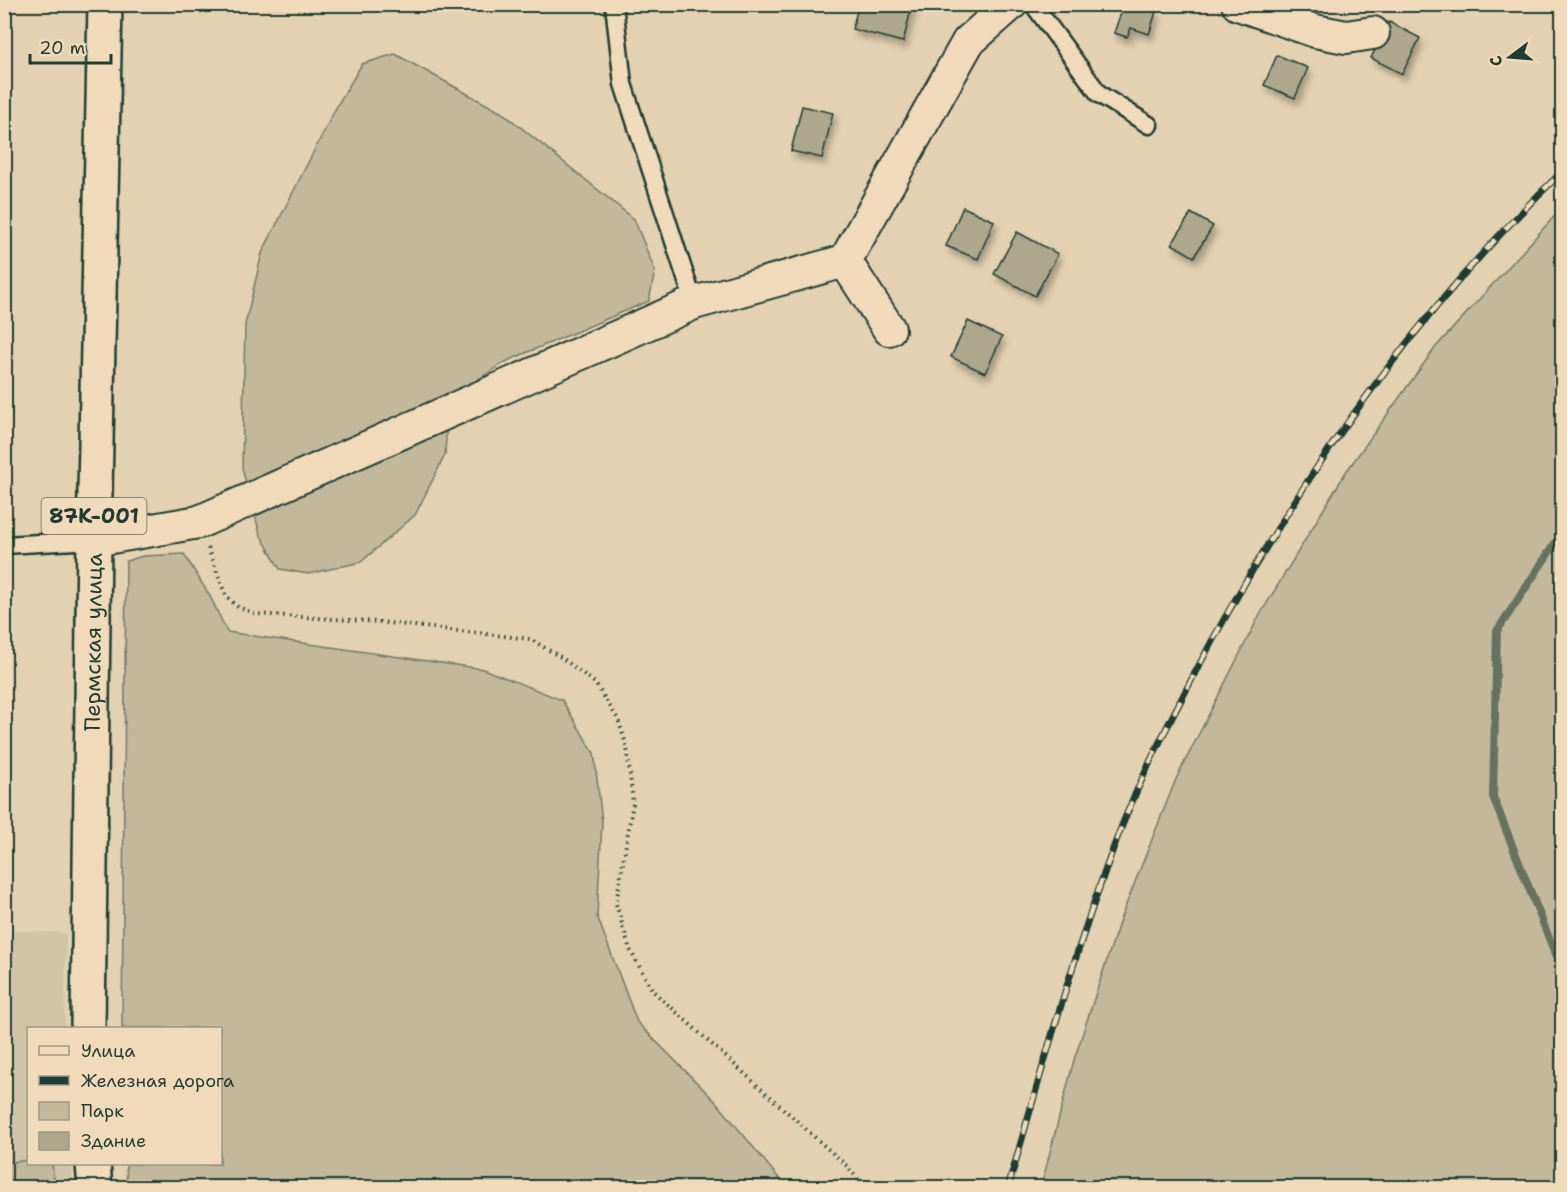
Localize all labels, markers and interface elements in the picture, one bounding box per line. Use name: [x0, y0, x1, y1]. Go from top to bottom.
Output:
scale bar: [30, 27, 111, 65]
north arrow: [1480, 27, 1540, 87]
text: 20 m: [39, 36, 85, 60]
text: С: [1485, 53, 1508, 69]
road number: 87К-001: [42, 498, 146, 534]
street label: Пермская улица: [77, 552, 108, 731]
legend: [27, 1027, 222, 1165]
text: Улица: [81, 1039, 135, 1063]
text: Железная дорога: [81, 1069, 234, 1093]
text: Парк: [81, 1099, 124, 1123]
text: Здание: [81, 1129, 146, 1153]

